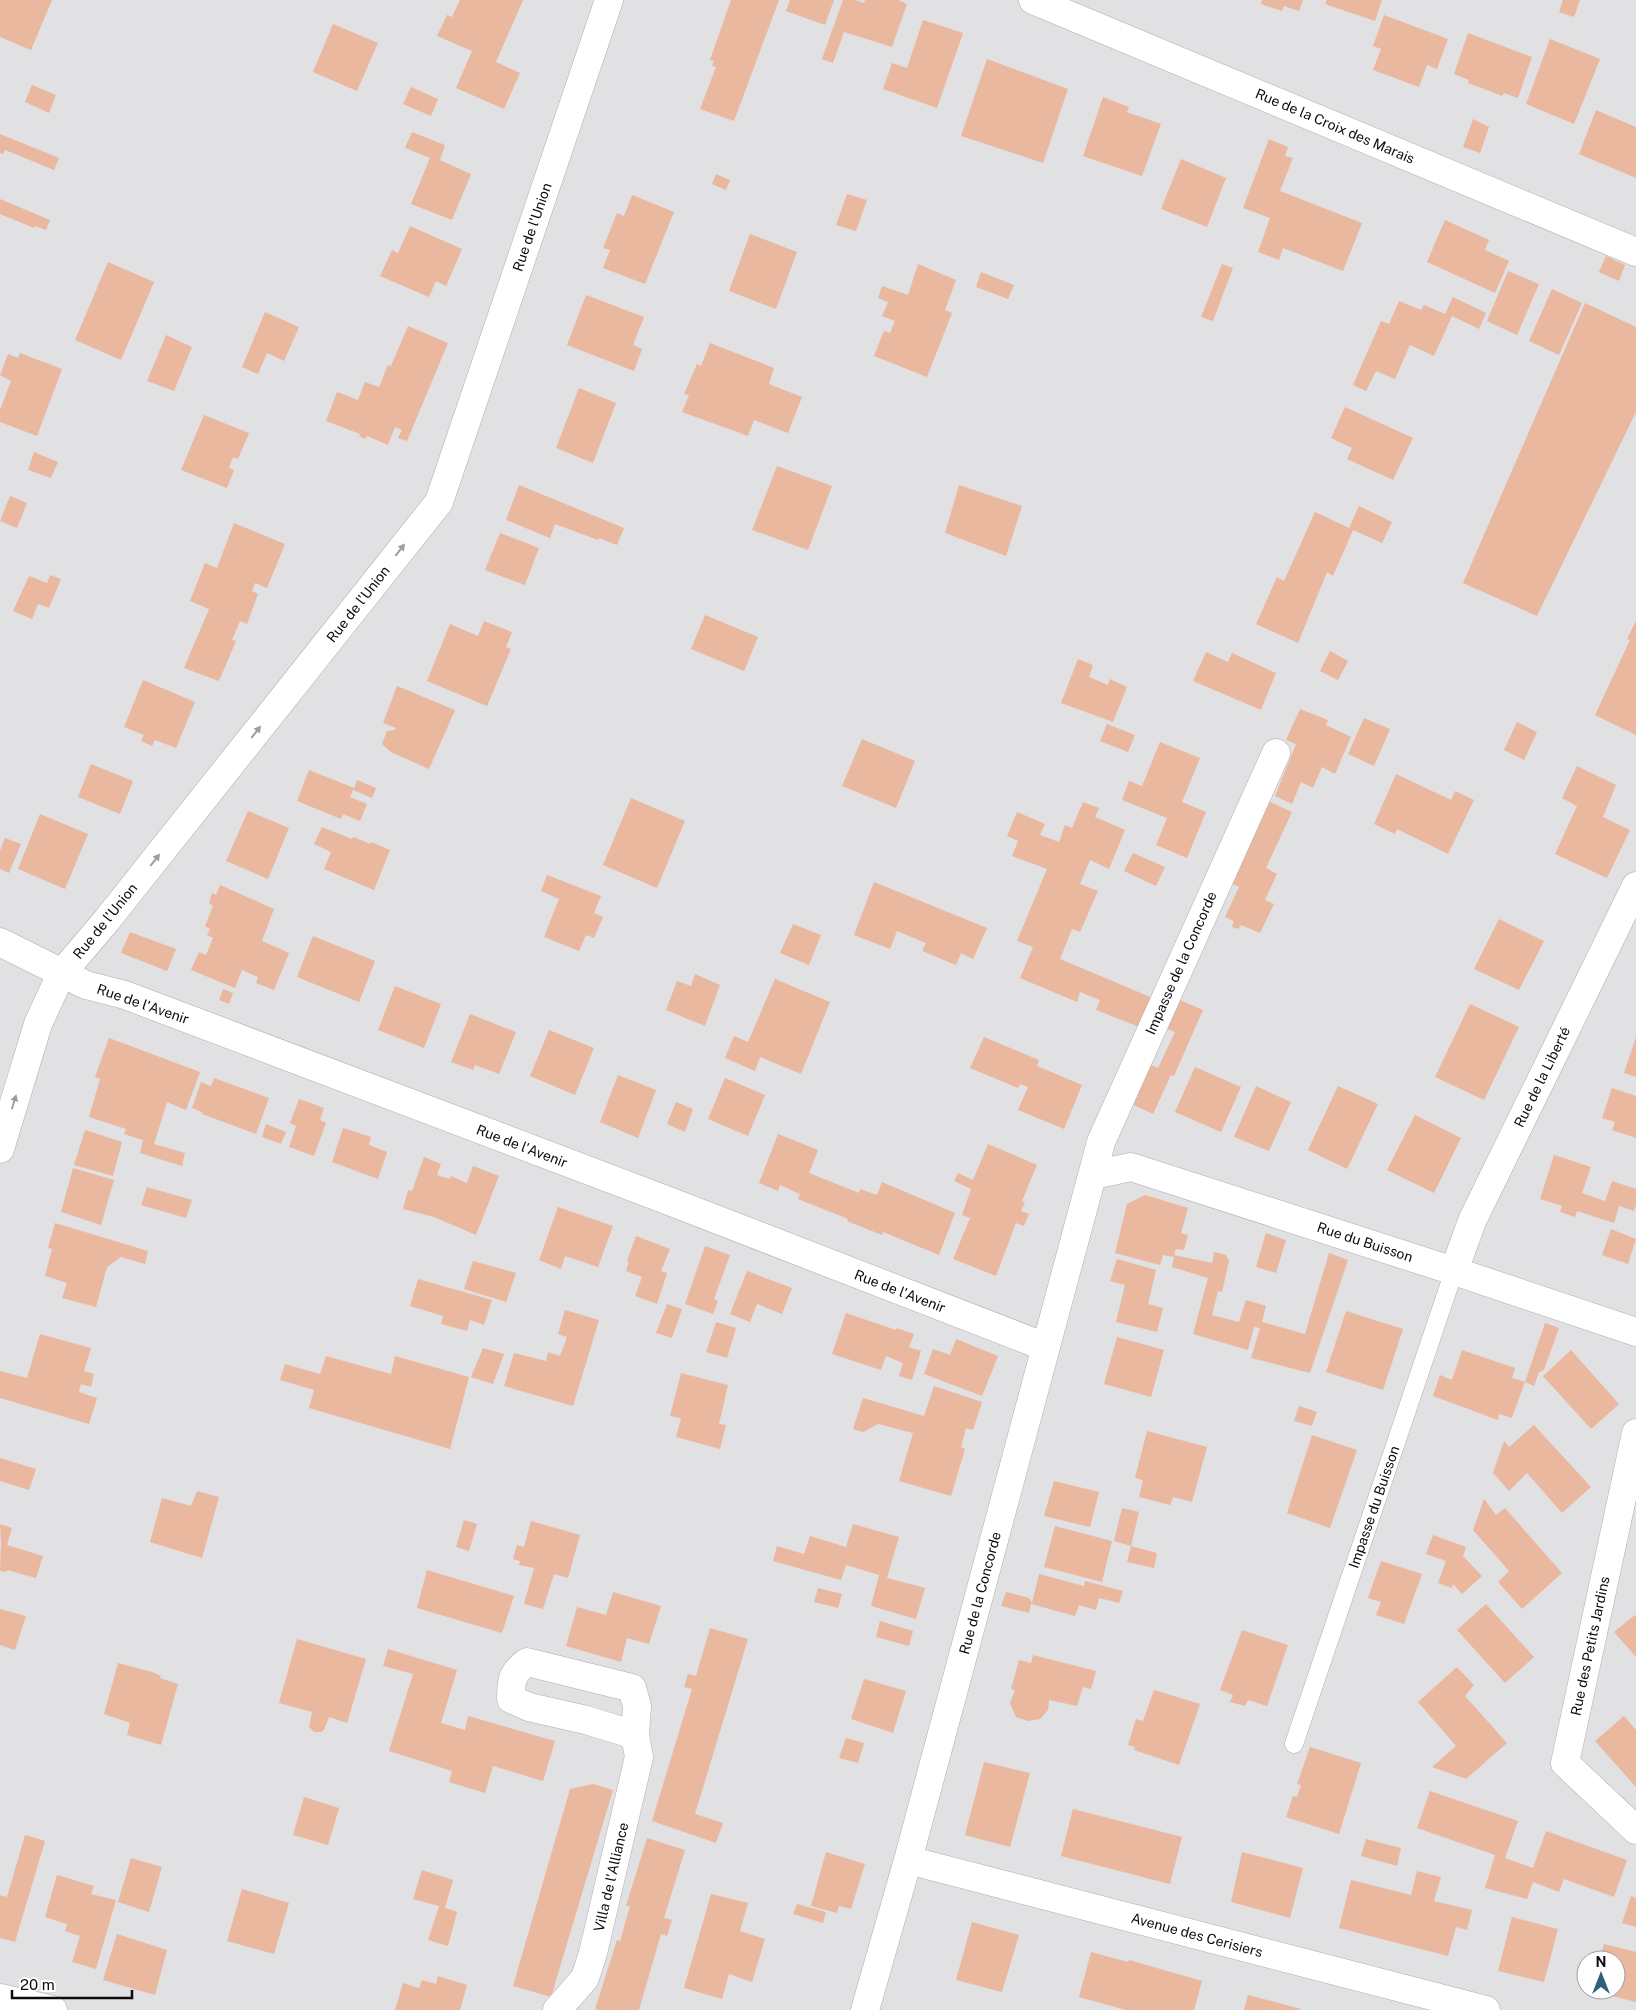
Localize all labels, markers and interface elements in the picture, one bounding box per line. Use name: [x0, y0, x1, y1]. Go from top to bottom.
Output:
street label: Rue de la Croix des Marais: [1253, 85, 1417, 167]
street label: Rue de l'Union: [509, 181, 555, 273]
one-way arrow: [395, 544, 406, 557]
street label: Rue de l'Union: [323, 563, 393, 645]
one-way arrow: [250, 726, 261, 739]
one-way arrow: [149, 853, 160, 866]
street label: Rue de l'Union: [70, 880, 140, 962]
street label: Impasse de la Concorde: [1142, 889, 1220, 1037]
street label: Rue de l'Avenir: [95, 981, 191, 1027]
street label: Rue de la Liberté: [1511, 1024, 1573, 1130]
one-way arrow: [11, 1095, 19, 1110]
street label: Rue de l'Avenir: [474, 1121, 570, 1171]
street label: Rue du Buisson: [1315, 1219, 1415, 1265]
street label: Rue de l'Avenir: [852, 1266, 948, 1316]
street label: Impasse du Buisson: [1346, 1444, 1402, 1570]
street label: Rue de la Concorde: [956, 1530, 1004, 1656]
street label: Rue des Petits Jardins: [1567, 1575, 1613, 1717]
street label: Villa de l'Alliance: [591, 1821, 631, 1933]
street label: Avenue des Cerisiers: [1130, 1910, 1264, 1960]
north arrow: [1576, 1950, 1626, 2000]
text: N: [1596, 1954, 1606, 1970]
scale bar: [12, 1968, 132, 2000]
text: 20 m: [20, 1976, 55, 1993]

